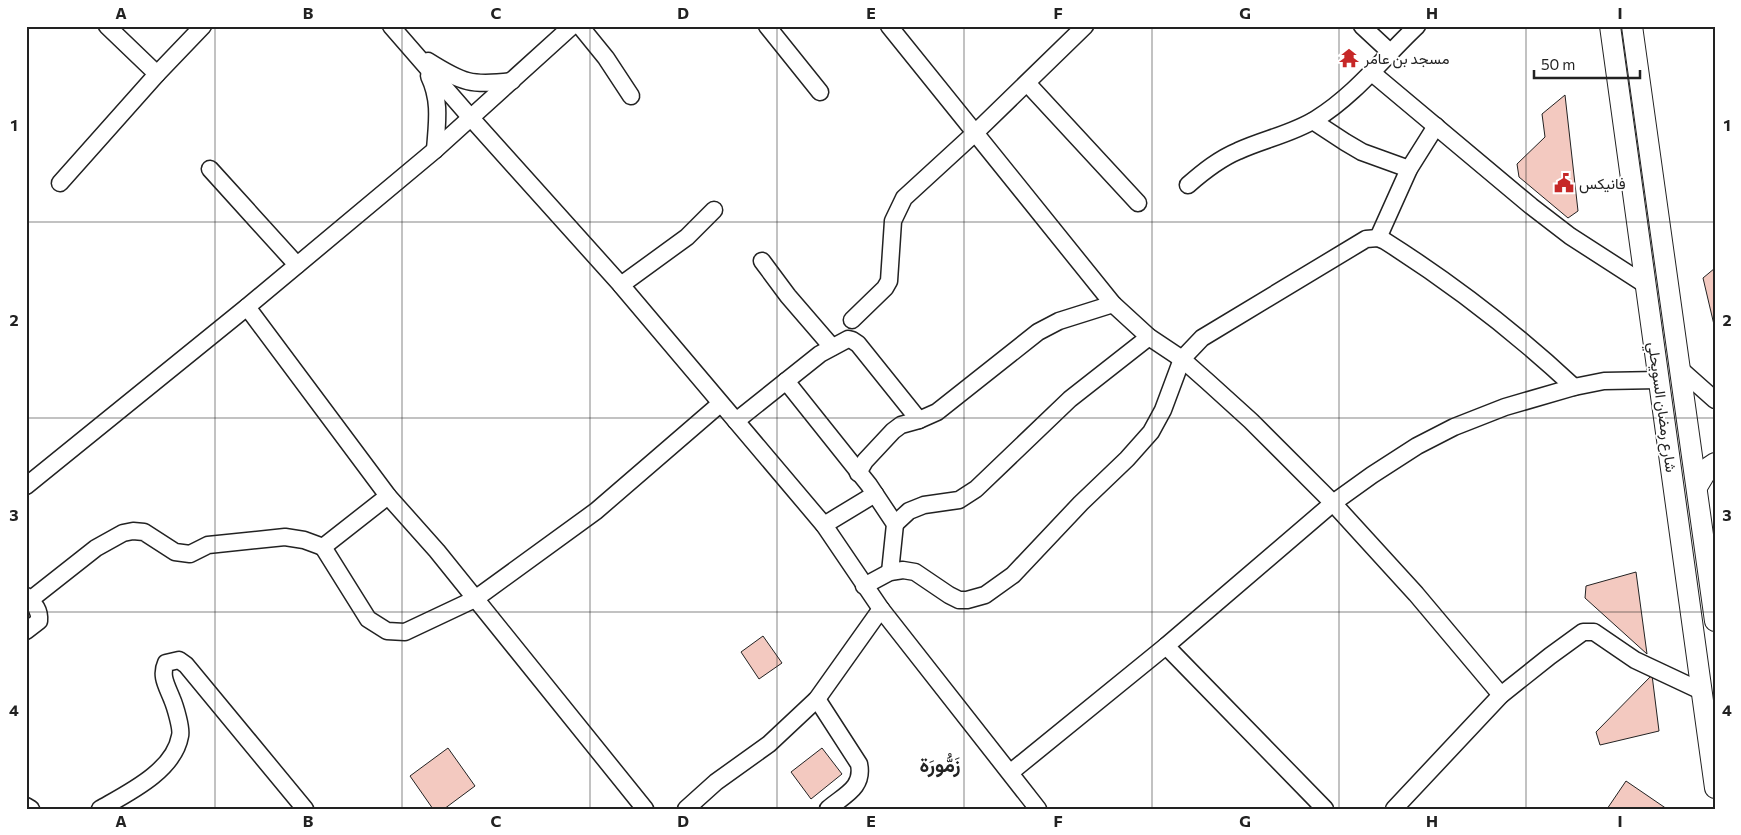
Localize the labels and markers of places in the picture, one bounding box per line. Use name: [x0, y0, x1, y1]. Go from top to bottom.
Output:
temple icon: مسجد بن عامر: [1338, 47, 1360, 69]
place label: مسجد بن عامر: [1363, 49, 1449, 69]
public building icon: فانيكس: [1553, 172, 1575, 194]
place label: فانيكس: [1579, 174, 1626, 194]

